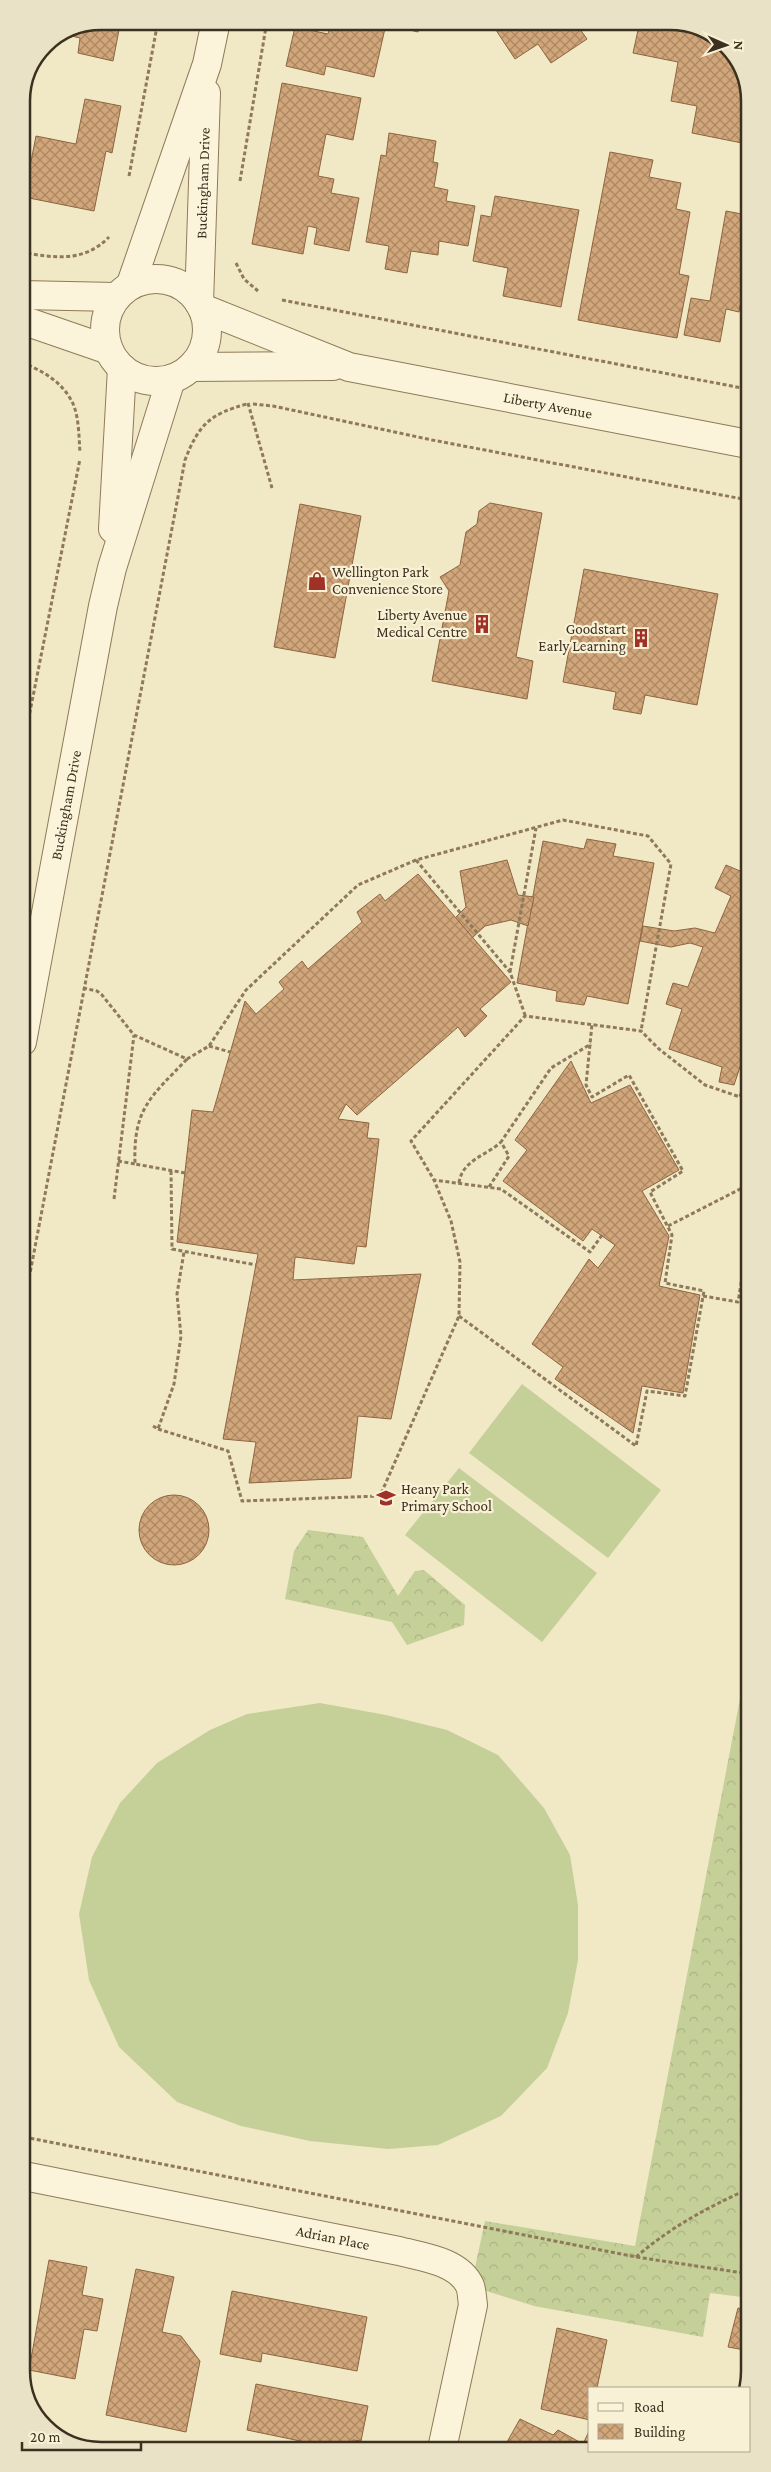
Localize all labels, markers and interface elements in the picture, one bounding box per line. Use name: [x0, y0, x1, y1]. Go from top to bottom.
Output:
north arrow: [701, 20, 751, 70]
text: N: [731, 40, 747, 51]
street label: Buckingham Drive: [193, 127, 213, 239]
street label: Liberty Avenue: [502, 389, 594, 422]
place label: Wellington Park Convenience Store: [332, 564, 443, 597]
shop icon: Wellington Park Convenience Store: [306, 570, 328, 592]
place label: Liberty Avenue Medical Centre: [376, 607, 467, 640]
building icon: Liberty Avenue Medical Centre: [471, 613, 493, 635]
place label: Goodstart Early Learning: [538, 621, 627, 655]
building icon: Goodstart Early Learning: [630, 627, 652, 649]
street label: Buckingham Drive: [48, 748, 84, 861]
place label: Heany Park Primary School: [401, 1481, 492, 1515]
school or university icon: Heany Park Primary School: [375, 1487, 397, 1509]
street label: Adrian Place: [295, 2223, 371, 2253]
legend: [588, 2387, 751, 2452]
text: Road: [634, 2399, 665, 2415]
scale bar: [22, 2420, 141, 2452]
text: Building: [634, 2424, 685, 2441]
text: 20 m: [30, 2429, 61, 2445]

